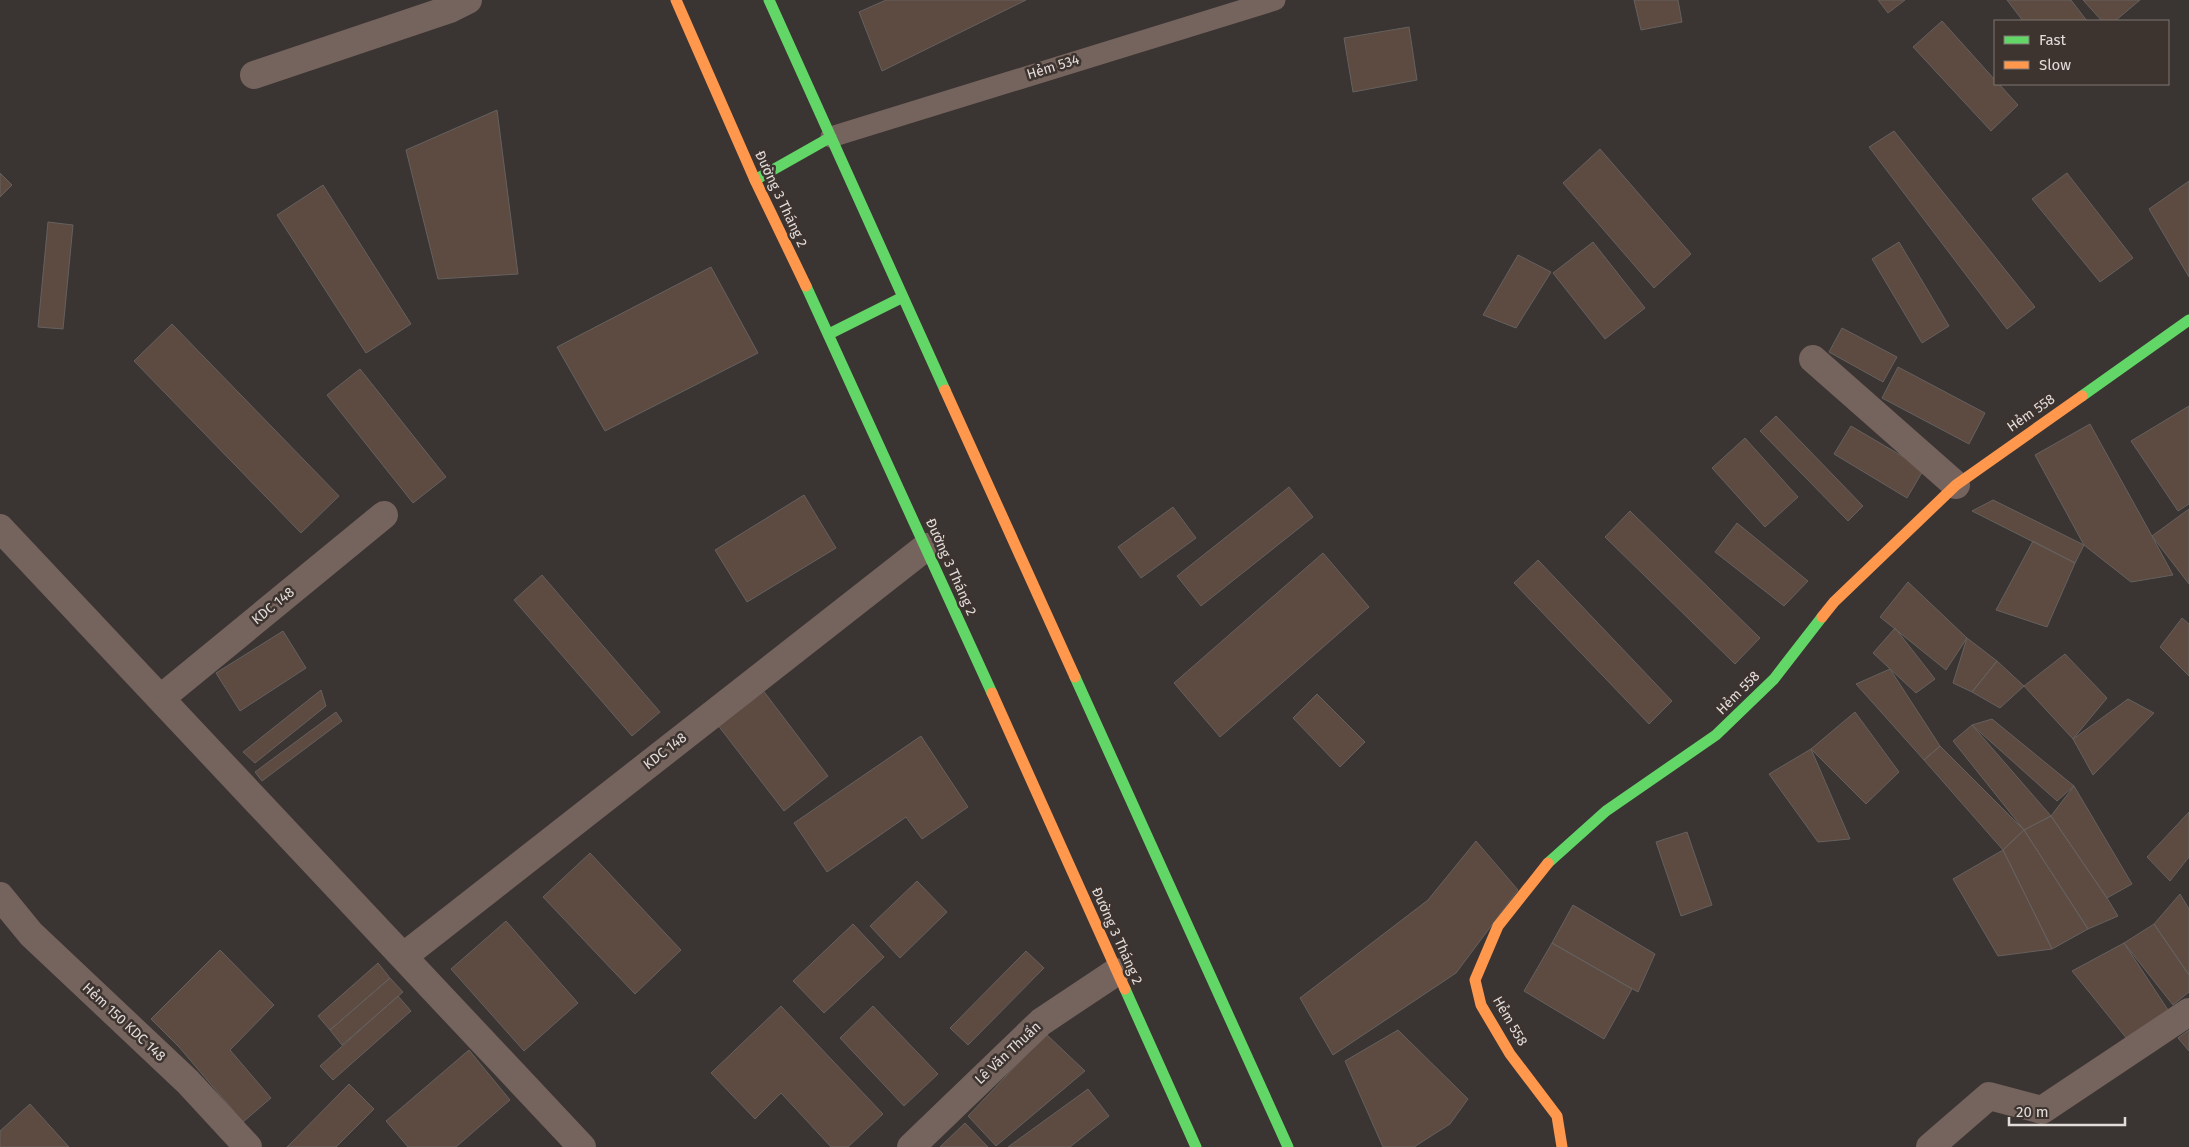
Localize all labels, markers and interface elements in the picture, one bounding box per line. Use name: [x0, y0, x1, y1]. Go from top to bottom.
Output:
legend: [1994, 20, 2169, 85]
text: Fast: [2039, 31, 2066, 49]
street label: Hẻm 534: [1025, 51, 1082, 83]
text: Slow: [2039, 56, 2071, 74]
street label: Đường 3 Tháng 2: [751, 148, 811, 250]
street label: Hẻm 558: [2004, 390, 2058, 436]
street label: Đường 3 Tháng 2: [922, 516, 980, 618]
street label: KDC 148: [248, 583, 298, 628]
street label: Hẻm 558: [1713, 668, 1763, 718]
street label: KDC 148: [640, 729, 690, 773]
street label: Đường 3 Tháng 2: [1088, 885, 1146, 987]
street label: Hẻm 150 KDC 148: [79, 979, 169, 1065]
street label: Hẻm 558: [1489, 993, 1531, 1049]
street label: Lê Văn Thuấn: [971, 1017, 1045, 1088]
scale bar: [2009, 1094, 2125, 1126]
text: 20 m: [2016, 1103, 2049, 1121]

